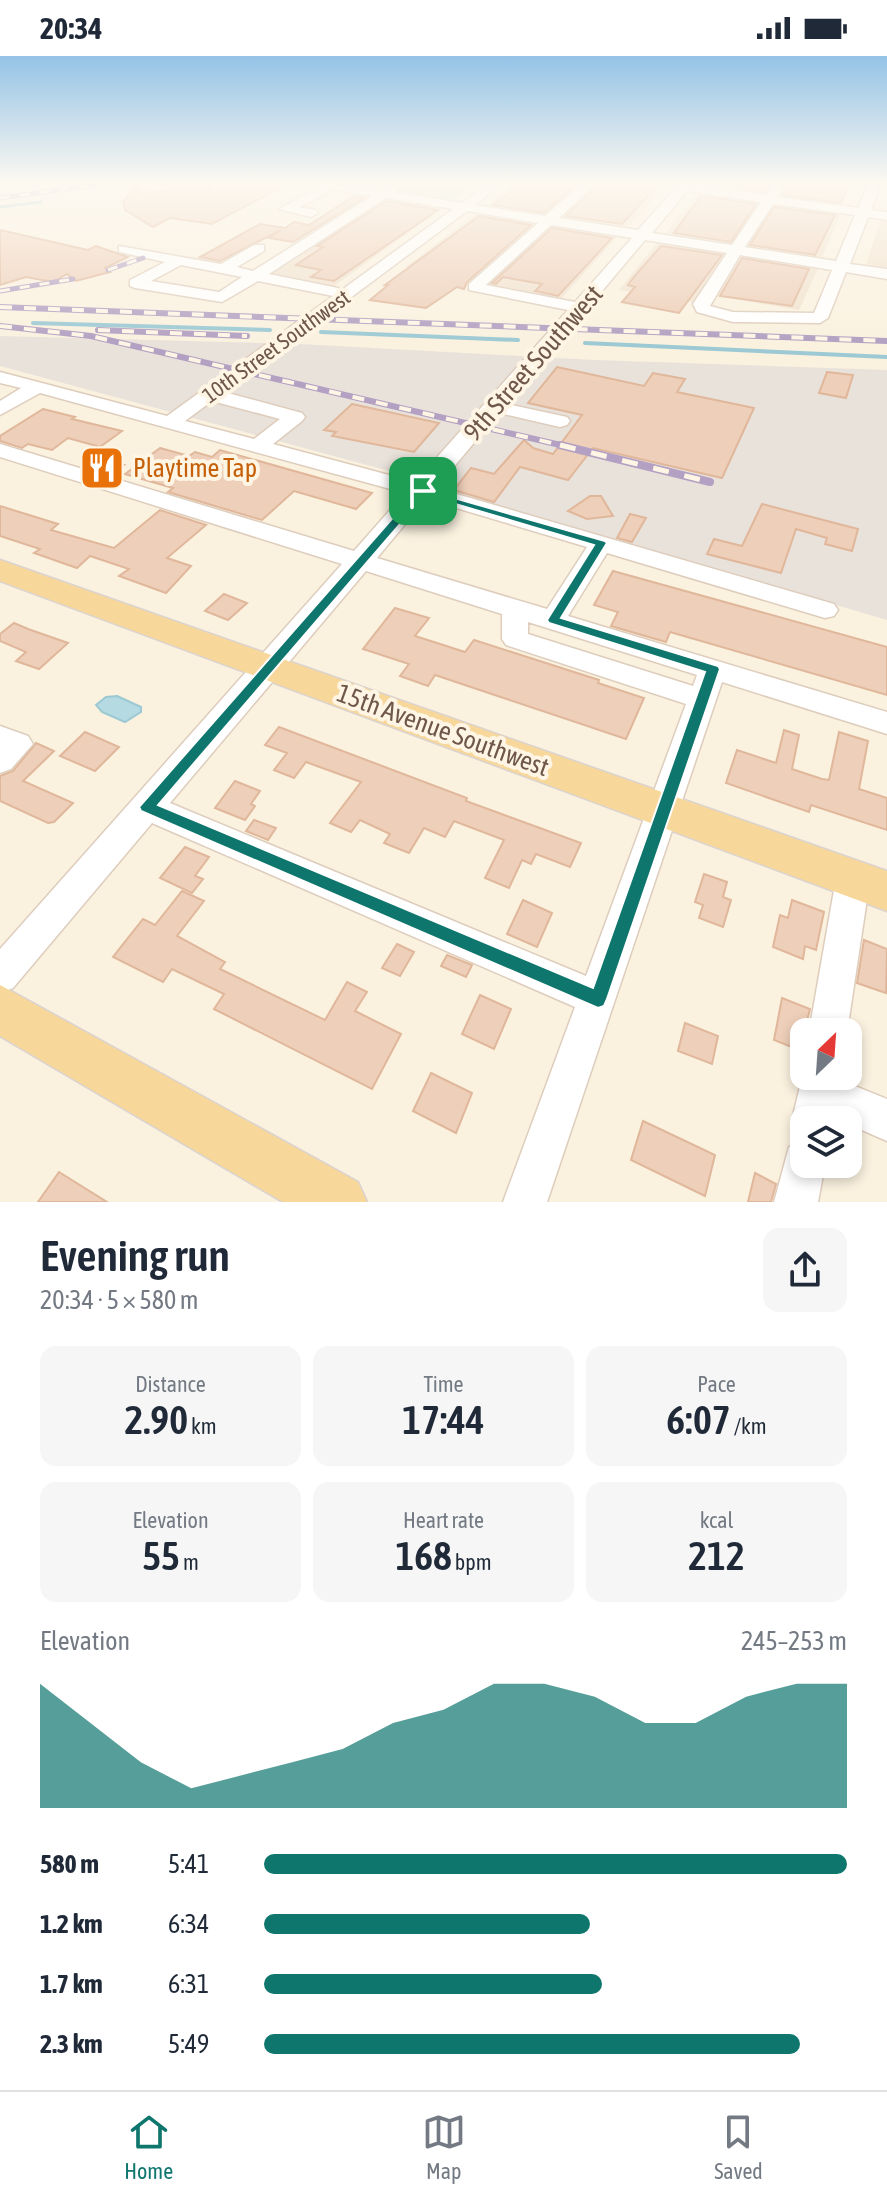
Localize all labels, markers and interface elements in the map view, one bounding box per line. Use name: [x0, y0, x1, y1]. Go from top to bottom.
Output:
text: 20:34: [40, 11, 102, 45]
street label: 9th Street Southwest: [457, 279, 609, 447]
street label: 10th Street Southwest: [197, 284, 355, 408]
restaurant icon: Playtime Tap: [78, 444, 126, 492]
place label: Playtime Tap: [133, 453, 257, 483]
pin: [389, 457, 457, 525]
icon: arrive: [401, 469, 445, 513]
street label: 15th Avenue Southwest: [333, 678, 553, 782]
north arrow: [790, 1018, 862, 1090]
map controls: [790, 1018, 862, 1178]
button: layers: [790, 1106, 862, 1178]
button: share: [763, 1228, 847, 1312]
text: Evening run: [40, 1230, 230, 1280]
text: 20:34 · 5 × 580 m: [40, 1285, 199, 1315]
text: Distance: [135, 1371, 206, 1397]
text: Time: [423, 1371, 464, 1397]
text: Pace: [697, 1371, 736, 1397]
text: 2.90: [124, 1397, 188, 1442]
text: 17:44: [402, 1397, 485, 1442]
text: 6:07: [666, 1397, 731, 1442]
text: km: [188, 1413, 217, 1439]
text: /km: [731, 1413, 767, 1439]
text: Elevation: [132, 1507, 209, 1533]
text: Heart rate: [403, 1507, 484, 1533]
text: kcal: [700, 1507, 733, 1533]
text: 55: [142, 1533, 180, 1578]
text: 168: [395, 1533, 452, 1578]
text: 212: [688, 1533, 745, 1578]
text: m: [180, 1549, 199, 1575]
text: bpm: [452, 1549, 492, 1575]
text: Elevation: [40, 1626, 130, 1656]
text: 245–253 m: [741, 1626, 847, 1656]
text: 580 m: [40, 1849, 99, 1879]
text: 5:41: [168, 1849, 209, 1879]
text: 1.2 km: [40, 1909, 103, 1939]
text: 6:34: [168, 1909, 209, 1939]
text: 1.7 km: [40, 1969, 103, 1999]
text: 6:31: [168, 1969, 209, 1999]
text: 2.3 km: [40, 2029, 103, 2059]
text: 5:49: [168, 2029, 209, 2059]
tab: Home: [124, 2110, 173, 2184]
tab: Map: [422, 2110, 466, 2184]
tab: Saved: [714, 2110, 763, 2184]

